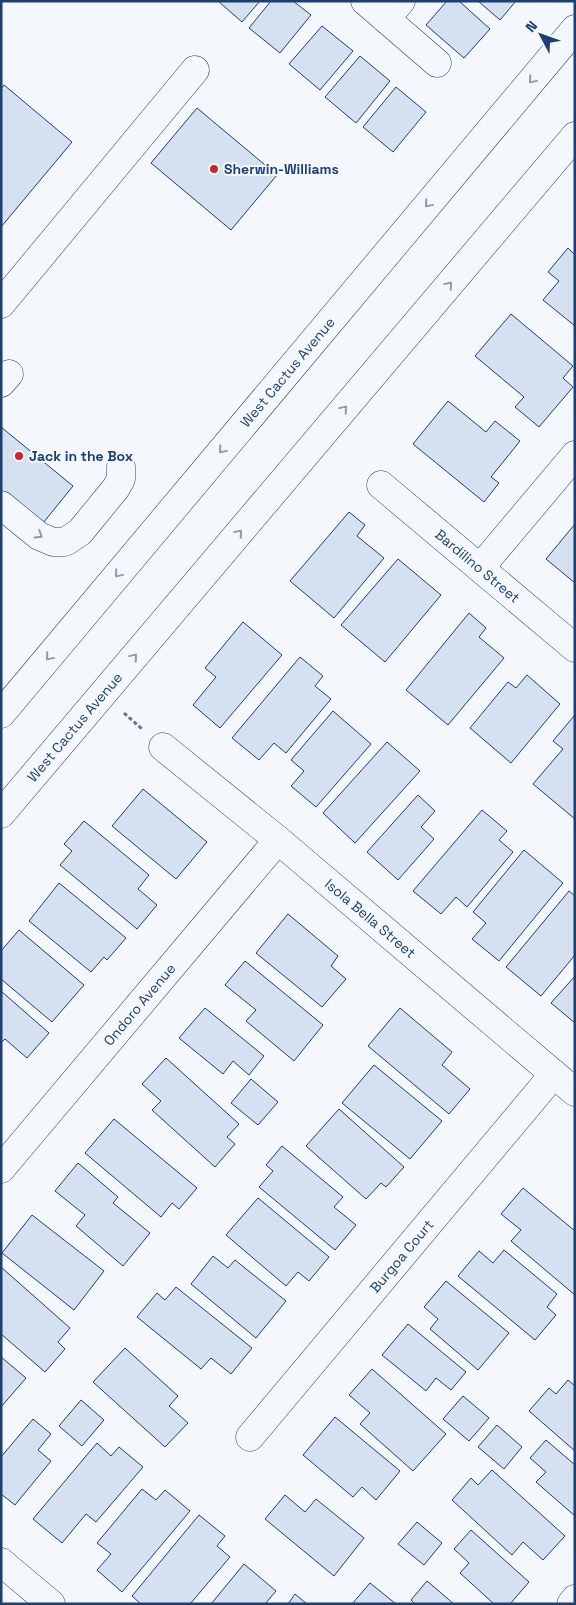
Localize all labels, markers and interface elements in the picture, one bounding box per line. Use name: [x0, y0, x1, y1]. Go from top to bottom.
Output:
north arrow: [516, 10, 566, 60]
text: N: [521, 17, 541, 36]
one-way arrow: [530, 74, 538, 83]
place label: Sherwin-Williams: [224, 160, 339, 178]
marker: Sherwin-Williams: [208, 163, 220, 175]
one-way arrow: [424, 199, 433, 208]
one-way arrow: [443, 281, 452, 290]
street label: West Cactus Avenue: [236, 313, 339, 431]
one-way arrow: [339, 405, 348, 414]
one-way arrow: [219, 444, 228, 453]
place label: Jack in the Box: [29, 447, 133, 465]
marker: Jack in the Box: [13, 450, 25, 462]
street label: Bardilino Street: [431, 525, 524, 607]
one-way arrow: [34, 529, 43, 539]
one-way arrow: [234, 530, 242, 539]
one-way arrow: [115, 568, 123, 577]
one-way arrow: [46, 651, 55, 660]
one-way arrow: [129, 654, 137, 663]
street label: West Cactus Avenue: [23, 669, 126, 785]
street label: Isola Bella Street: [321, 875, 419, 962]
street label: Ondoro Avenue: [100, 960, 179, 1049]
street label: Burgoa Court: [366, 1216, 437, 1296]

